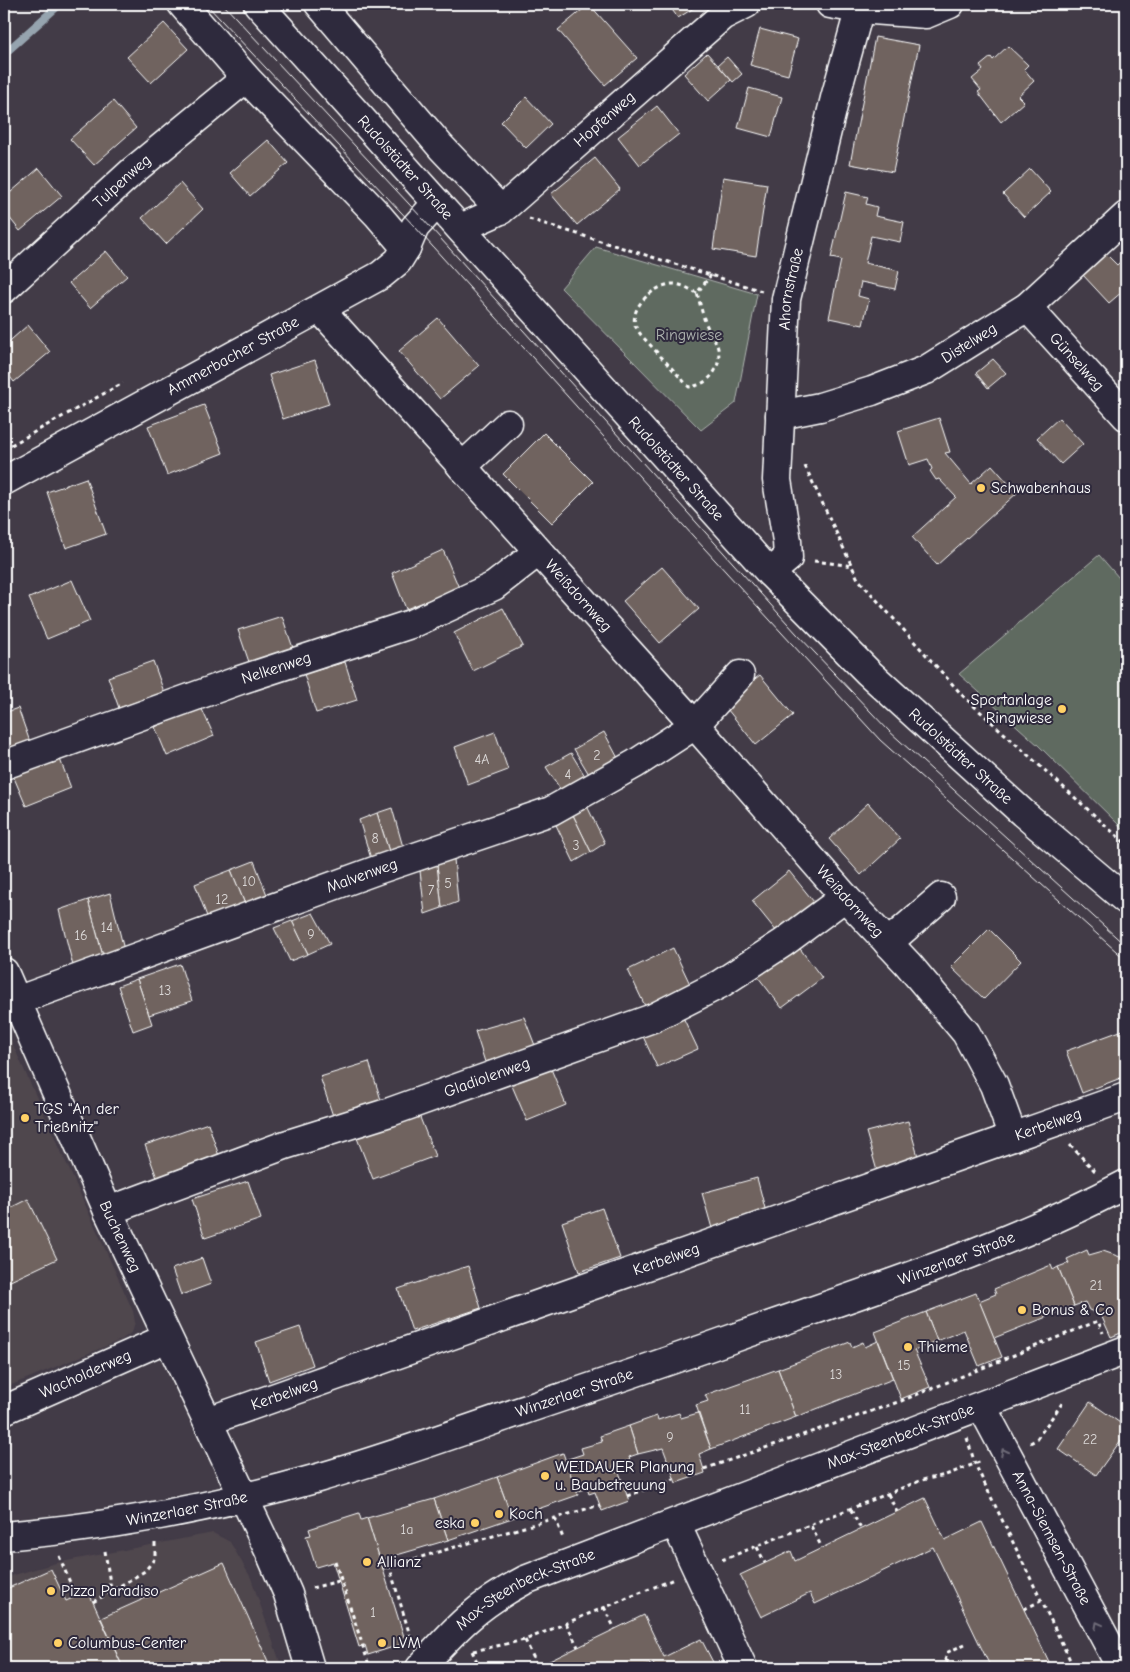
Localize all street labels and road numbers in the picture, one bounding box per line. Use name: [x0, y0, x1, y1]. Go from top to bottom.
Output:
street label: Hopfenweg: [570, 88, 639, 151]
street label: Rudolstädter Straße: [354, 112, 457, 223]
street label: Tulpenweg: [90, 151, 155, 212]
street label: Ahornstraße: [775, 246, 807, 331]
street label: Ammerbacher Straße: [164, 313, 302, 399]
street label: Distelweg: [938, 319, 1000, 367]
street label: Günselweg: [1046, 329, 1108, 395]
street label: Rudolstädter Straße: [625, 413, 728, 524]
street label: Weißdornweg: [541, 556, 616, 635]
street label: Nelkenweg: [239, 648, 313, 688]
street label: Rudolstädter Straße: [905, 705, 1016, 808]
street label: Malvenweg: [324, 855, 400, 897]
street label: Weißdornweg: [813, 862, 887, 941]
street label: Gladiolenweg: [442, 1054, 532, 1101]
street label: Kerbelweg: [1013, 1104, 1084, 1144]
street label: Buchenweg: [96, 1198, 145, 1275]
street label: Winzerlaer Straße: [896, 1228, 1017, 1289]
street label: Kerbelweg: [631, 1239, 702, 1279]
street label: Wacholderweg: [37, 1346, 134, 1402]
street label: Winzerlaer Straße: [513, 1365, 636, 1421]
street label: Kerbelweg: [249, 1374, 320, 1414]
street label: Max-Steenbeck-Straße: [824, 1400, 977, 1473]
street label: Anna-Siemsen-Straße: [1008, 1467, 1095, 1608]
street label: Winzerlaer Straße: [125, 1488, 249, 1530]
street label: Max-Steenbeck-Straße: [452, 1545, 598, 1634]

